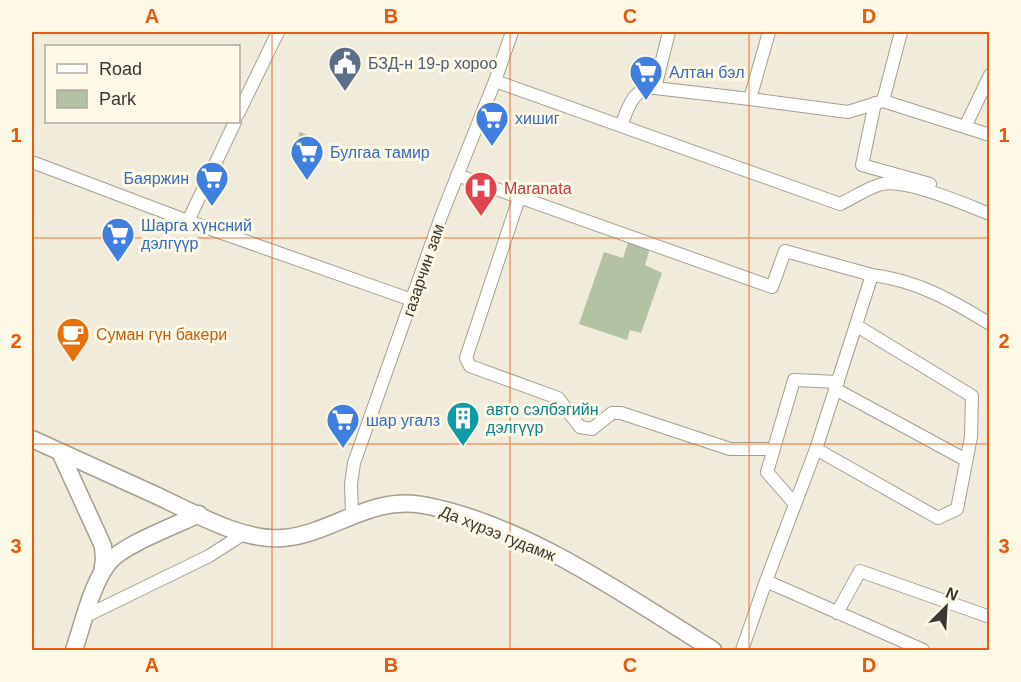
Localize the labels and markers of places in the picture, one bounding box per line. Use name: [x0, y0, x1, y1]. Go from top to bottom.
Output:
public building icon: БЗД-н 19-р хороо: [327, 45, 363, 92]
supermarket icon: Алтан бэл: [628, 54, 664, 101]
place label: БЗД-н 19-р хороо: [368, 55, 497, 72]
place label: Алтан бэл: [669, 64, 744, 81]
supermarket icon: хишиг: [474, 100, 510, 147]
place label: хишиг: [515, 110, 560, 127]
supermarket icon: Булгаа тамир: [289, 134, 325, 181]
place label: Булгаа тамир: [330, 144, 430, 161]
supermarket icon: Баяржин: [194, 160, 230, 207]
place label: Баяржин: [124, 170, 189, 187]
hospital icon: Maranata: [463, 170, 499, 217]
place label: Maranata: [504, 180, 572, 197]
supermarket icon: Шарга хүнсний дэлгүүр: [100, 216, 136, 263]
place label: Шарга хүнсний дэлгүүр: [141, 217, 252, 252]
cafe icon: Суман гүн бакери: [55, 316, 91, 363]
place label: Суман гүн бакери: [96, 326, 227, 343]
building icon: авто сэлбэгийн дэлгүүр: [445, 400, 481, 447]
place label: авто сэлбэгийн дэлгүүр: [486, 401, 599, 436]
supermarket icon: шар угалз: [325, 402, 361, 449]
place label: шар угалз: [366, 412, 440, 429]

